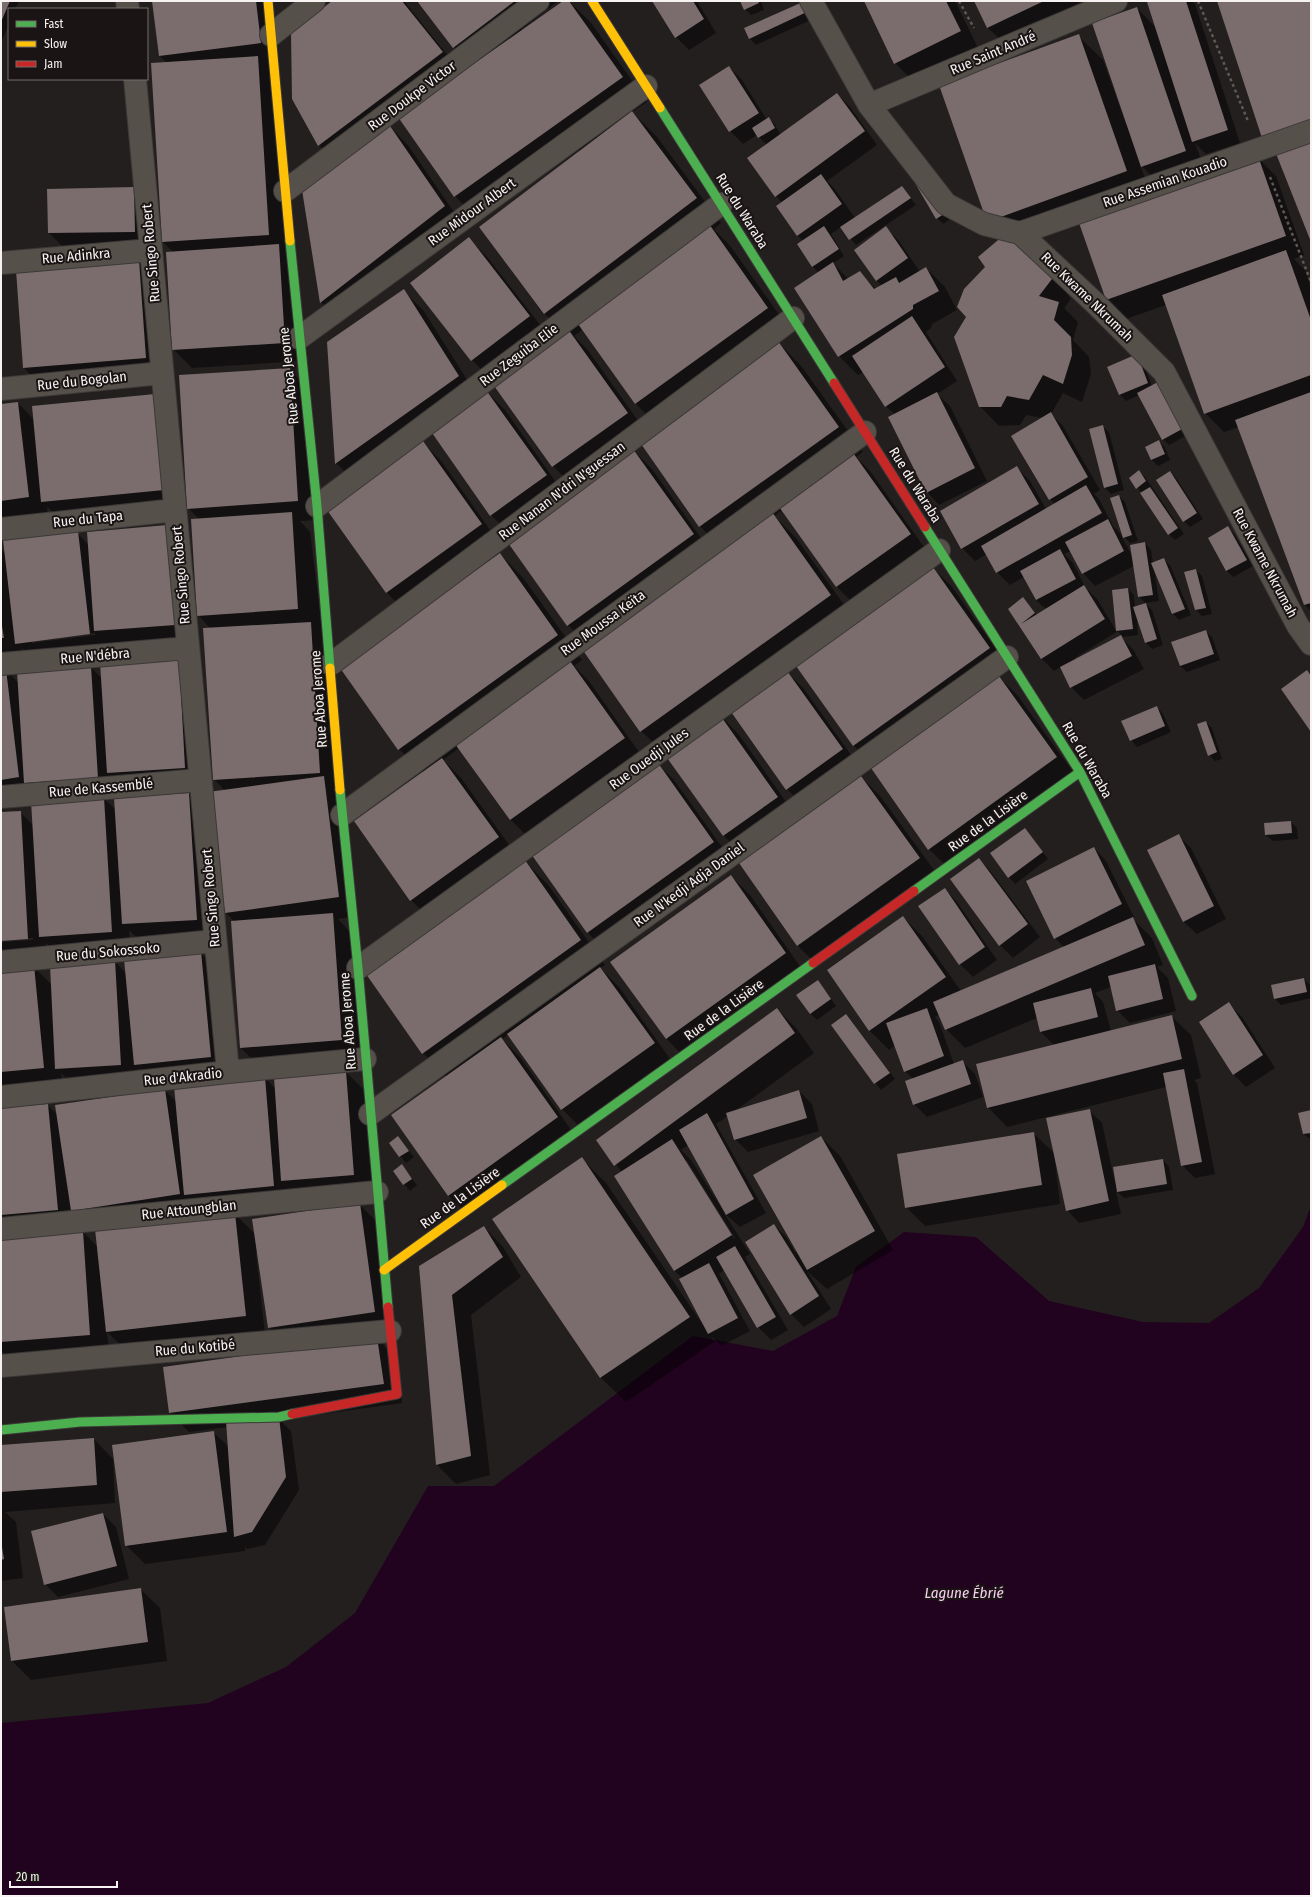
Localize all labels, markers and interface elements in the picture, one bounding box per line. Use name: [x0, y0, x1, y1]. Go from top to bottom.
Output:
legend: [8, 8, 148, 80]
text: Fast: [44, 17, 63, 31]
street label: Rue Saint André: [948, 27, 1038, 79]
text: Slow: [44, 37, 67, 51]
text: Jam: [44, 57, 62, 71]
street label: Rue Doukpe Victor: [365, 57, 459, 135]
street label: Rue Assemian Kouadio: [1101, 153, 1229, 211]
street label: Rue du Waraba: [712, 170, 772, 252]
street label: Rue Midour Albert: [425, 174, 519, 249]
street label: Rue Singo Robert: [138, 203, 164, 303]
street label: Rue Adinkra: [41, 245, 111, 267]
street label: Rue Kwame Nkrumah: [1037, 249, 1137, 345]
street label: Rue Zeguiba Elie: [476, 320, 562, 390]
street label: Rue Aboa Jerome: [275, 326, 303, 425]
street label: Rue du Bogolan: [36, 368, 128, 394]
street label: Rue Nanan N'dri N'guessan: [495, 438, 629, 544]
street label: Rue du Waraba: [885, 444, 945, 526]
street label: Rue Kwame Nkrumah: [1229, 505, 1301, 621]
street label: Rue du Tapa: [52, 507, 124, 531]
street label: Rue Singo Robert: [168, 525, 194, 625]
street label: Rue Moussa Keïta: [557, 586, 649, 659]
street label: Rue N'débra: [60, 644, 131, 667]
street label: Rue Aboa Jerome: [307, 650, 331, 748]
street label: Rue du Waraba: [1058, 719, 1116, 801]
street label: Rue Ouedji Jules: [606, 725, 692, 793]
street label: Rue de Kassemblé: [48, 775, 154, 801]
street label: Rue de la Lisière: [945, 786, 1031, 856]
street label: Rue N'kedji Adja Daniel: [630, 839, 748, 931]
street label: Rue Singo Robert: [198, 848, 224, 948]
street label: Rue du Sokossoko: [55, 939, 161, 965]
street label: Rue Aboa Jerome: [336, 972, 360, 1070]
street label: Rue de la Lisière: [681, 975, 767, 1045]
street label: Rue d'Akradio: [143, 1064, 223, 1090]
street label: Rue de la Lisière: [417, 1163, 503, 1233]
street label: Rue Attoungblan: [141, 1197, 237, 1223]
street label: Rue du Kotibé: [154, 1336, 236, 1360]
water label: Lagune Ébrié: [924, 1584, 1004, 1602]
scale bar: [10, 1863, 117, 1889]
text: 20 m: [16, 1870, 40, 1884]

